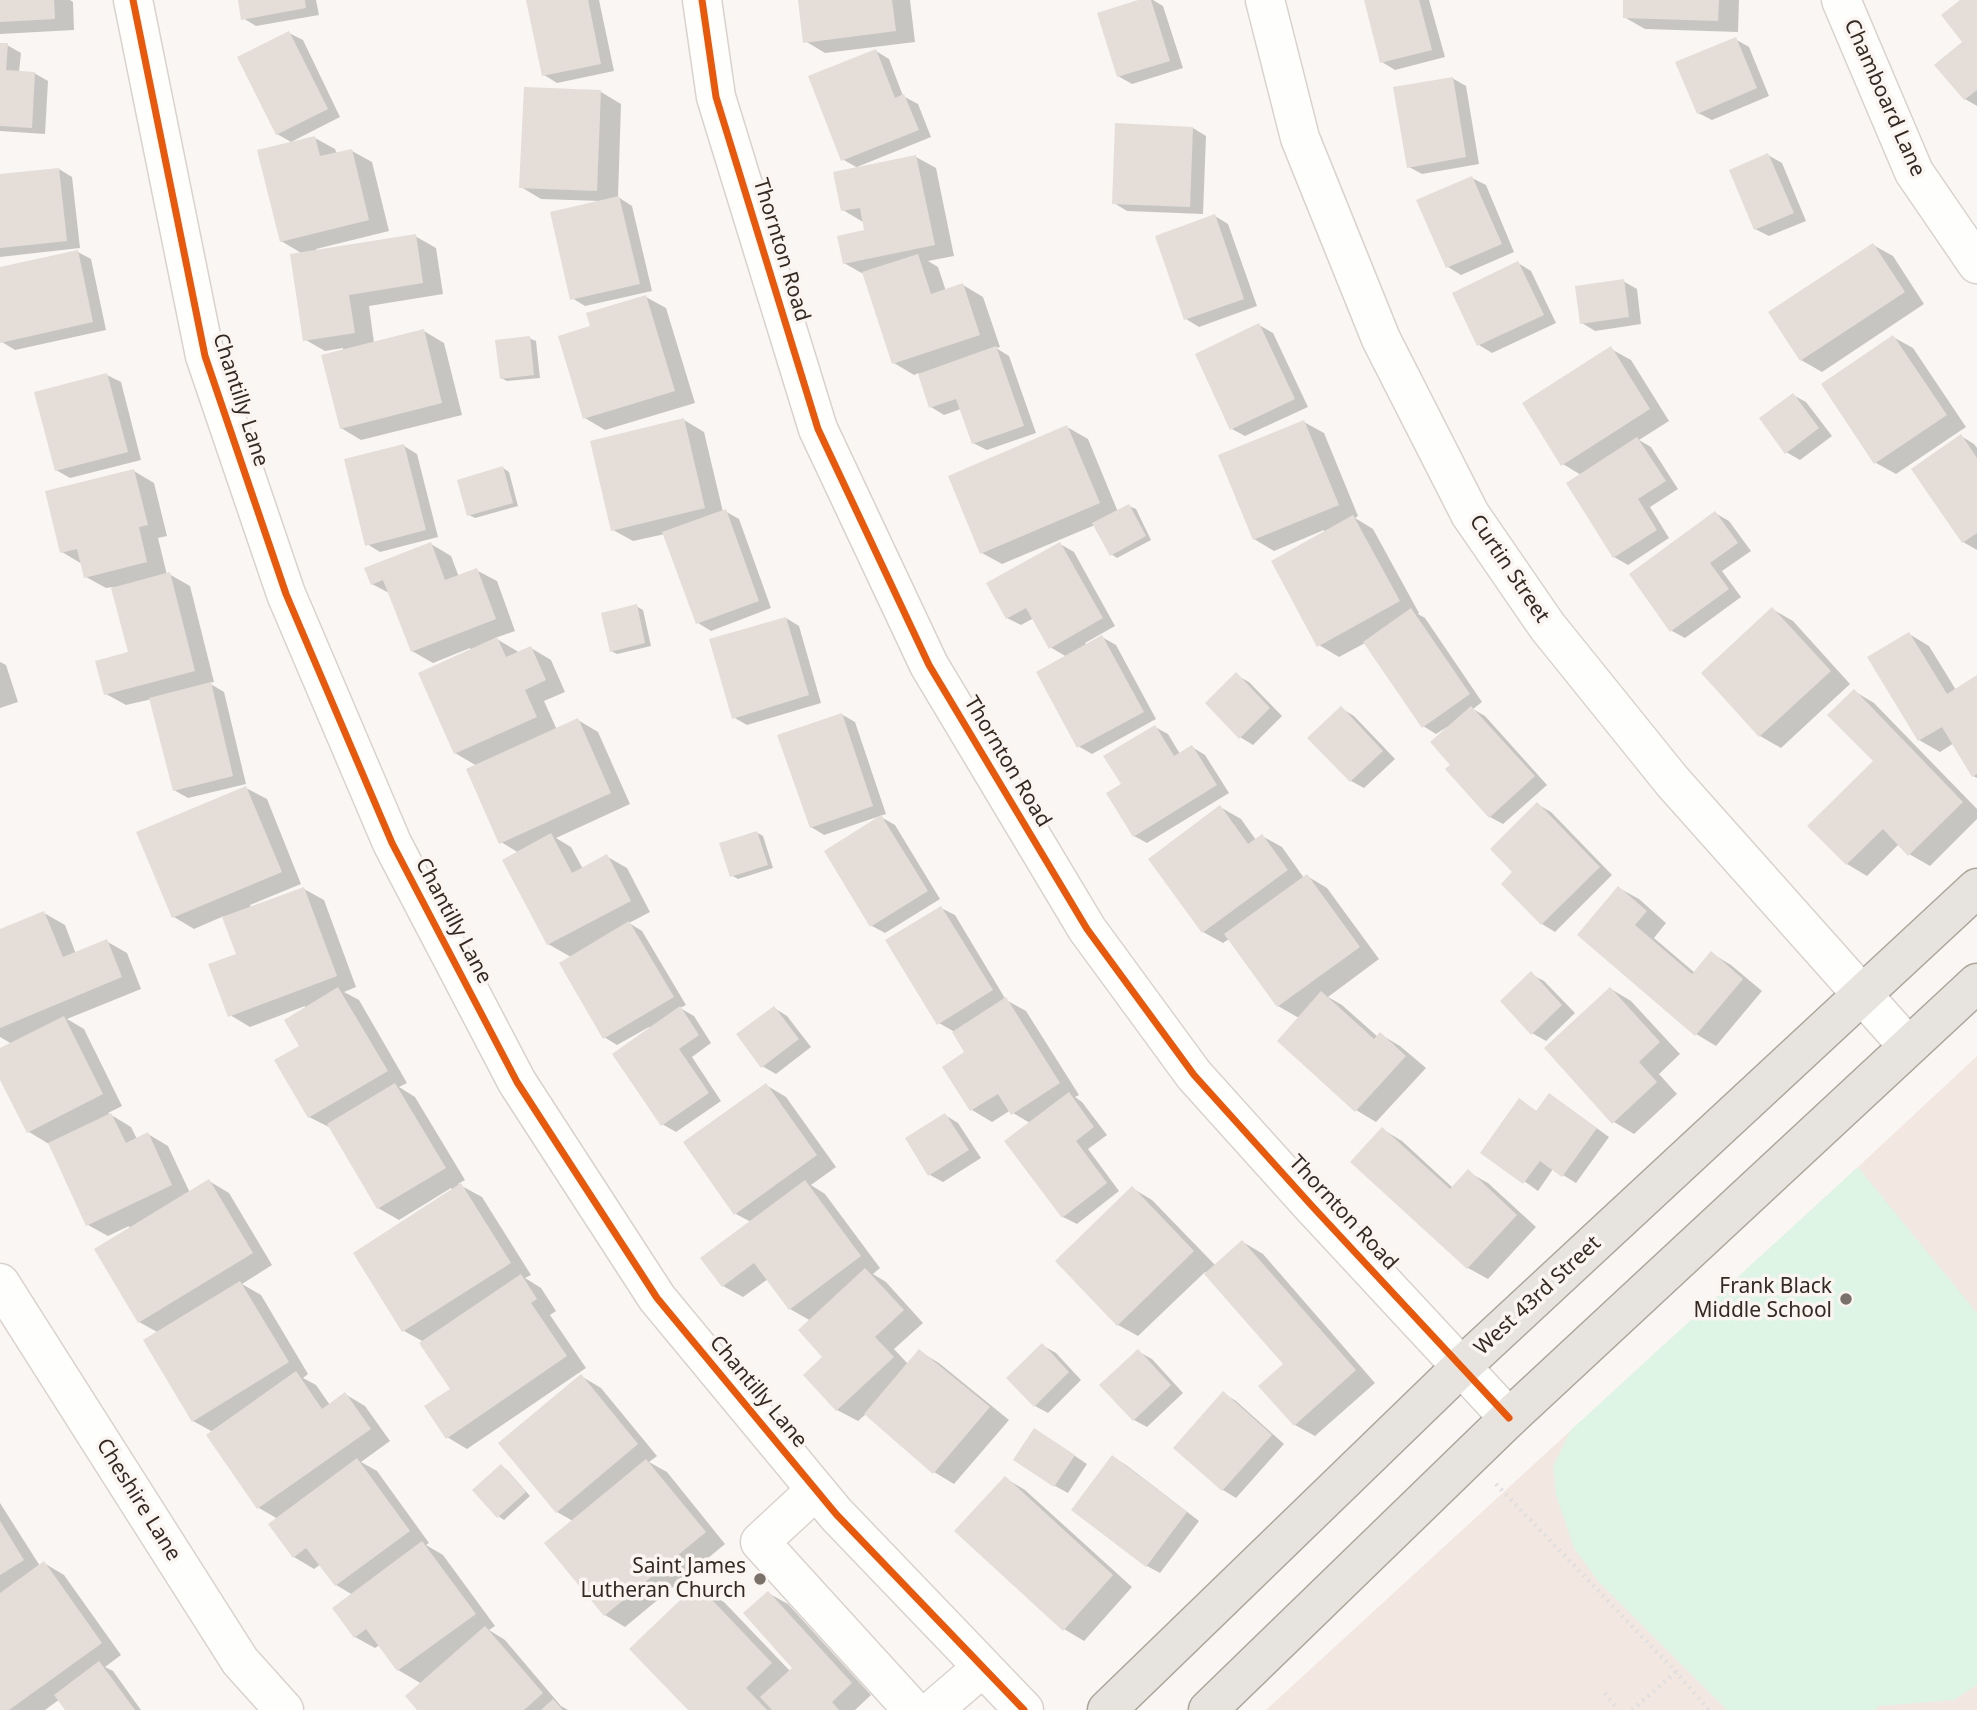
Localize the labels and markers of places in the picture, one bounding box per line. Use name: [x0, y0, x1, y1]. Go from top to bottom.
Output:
place label: Frank Black Middle School: [1694, 1274, 1832, 1324]
marker: Frank Black Middle School: [1838, 1291, 1854, 1307]
place label: Saint James Lutheran Church: [581, 1554, 746, 1604]
marker: Saint James Lutheran Church: [752, 1571, 768, 1587]

